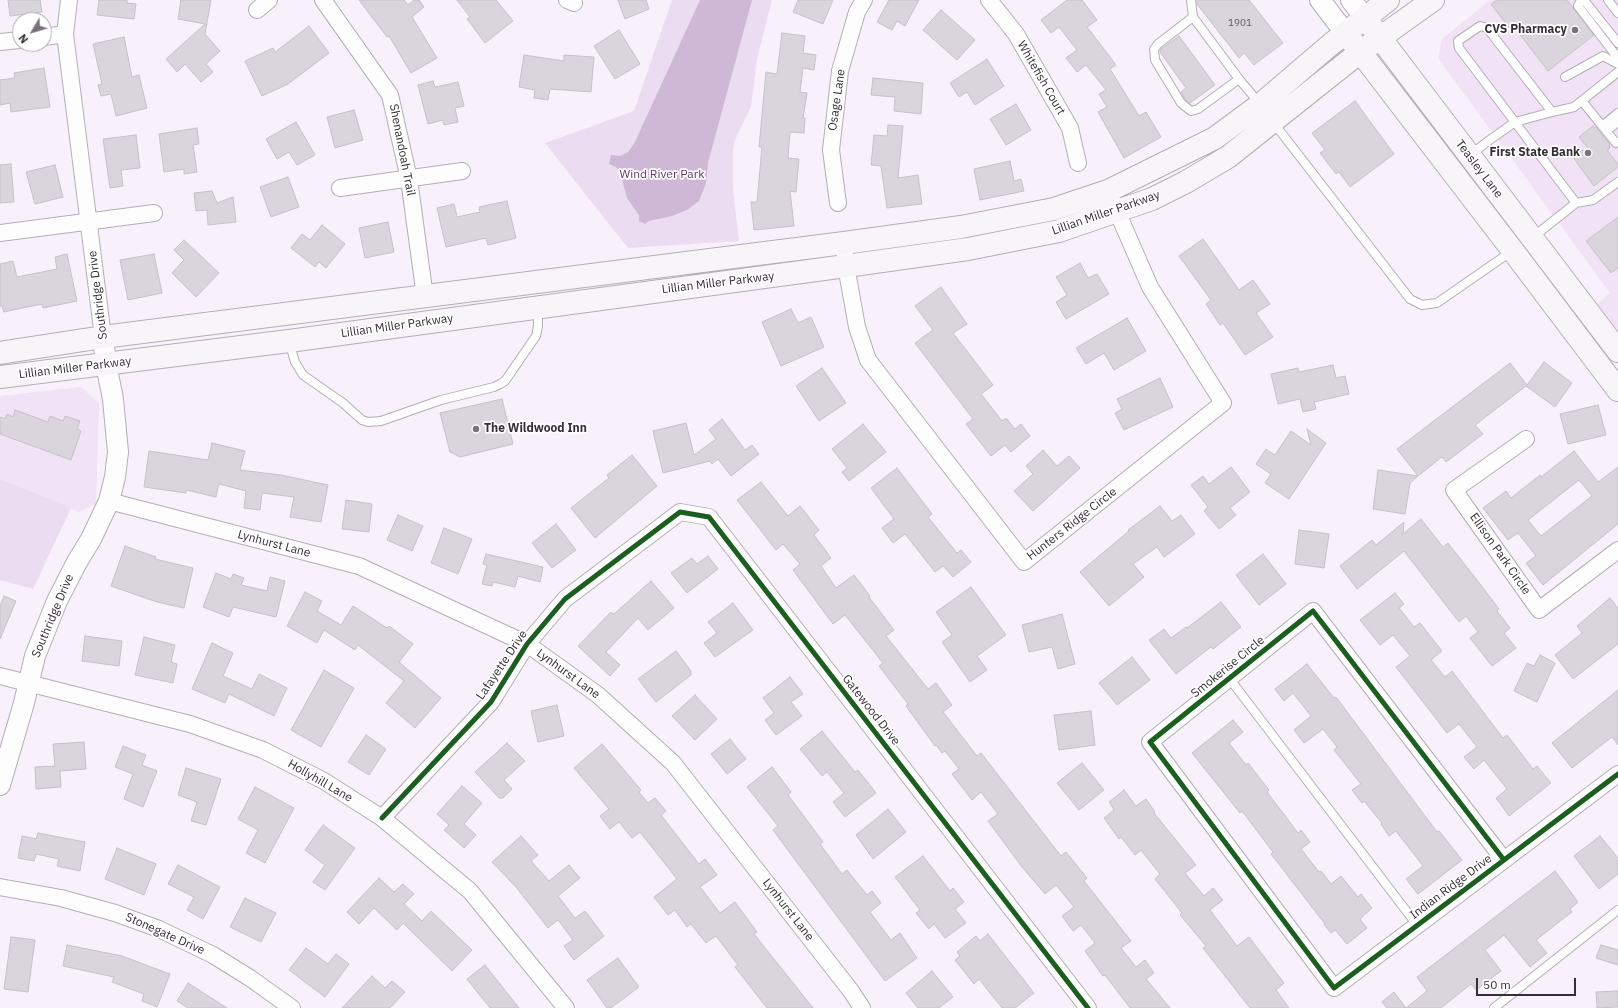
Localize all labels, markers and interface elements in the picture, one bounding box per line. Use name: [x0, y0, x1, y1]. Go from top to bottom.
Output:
north arrow: [12, 12, 52, 52]
house number: 1901: [1228, 17, 1252, 29]
place label: CVS Pharmacy: [1485, 23, 1567, 37]
marker: CVS Pharmacy: [1570, 25, 1580, 35]
text: N: [15, 31, 31, 46]
street label: Whitefish Court: [1014, 38, 1068, 118]
street label: Osage Lane: [826, 68, 848, 132]
street label: Shenandoah Trail: [386, 103, 418, 197]
street label: Teasley Lane: [1452, 137, 1506, 201]
place label: First State Bank: [1490, 146, 1580, 160]
marker: First State Bank: [1583, 148, 1593, 158]
park label: Wind River Park: [620, 168, 704, 182]
street label: Lillian Miller Parkway: [1050, 188, 1162, 238]
street label: Southridge Drive: [85, 250, 111, 340]
street label: Lillian Miller Parkway: [661, 269, 775, 297]
street label: Lillian Miller Parkway: [340, 311, 454, 341]
street label: Lillian Miller Parkway: [18, 354, 132, 382]
place label: The Wildwood Inn: [484, 422, 587, 436]
marker: The Wildwood Inn: [471, 424, 481, 434]
street label: Hunters Ridge Circle: [1024, 484, 1120, 564]
street label: Ellison Park Circle: [1466, 510, 1534, 598]
street label: Lynhurst Lane: [236, 527, 312, 561]
street label: Southridge Drive: [29, 572, 77, 660]
street label: Lafayette Drive: [473, 628, 531, 702]
street label: Smokerise Circle: [1188, 633, 1268, 701]
street label: Lynhurst Lane: [533, 646, 603, 702]
street label: Gatewood Drive: [839, 672, 903, 748]
street label: Hollyhill Lane: [285, 757, 355, 805]
street label: Indian Ridge Drive: [1407, 852, 1495, 922]
street label: Lynhurst Lane: [759, 876, 817, 944]
street label: Stonegate Drive: [123, 910, 207, 958]
scale bar: [1478, 970, 1578, 996]
text: 50 m: [1483, 977, 1511, 992]

